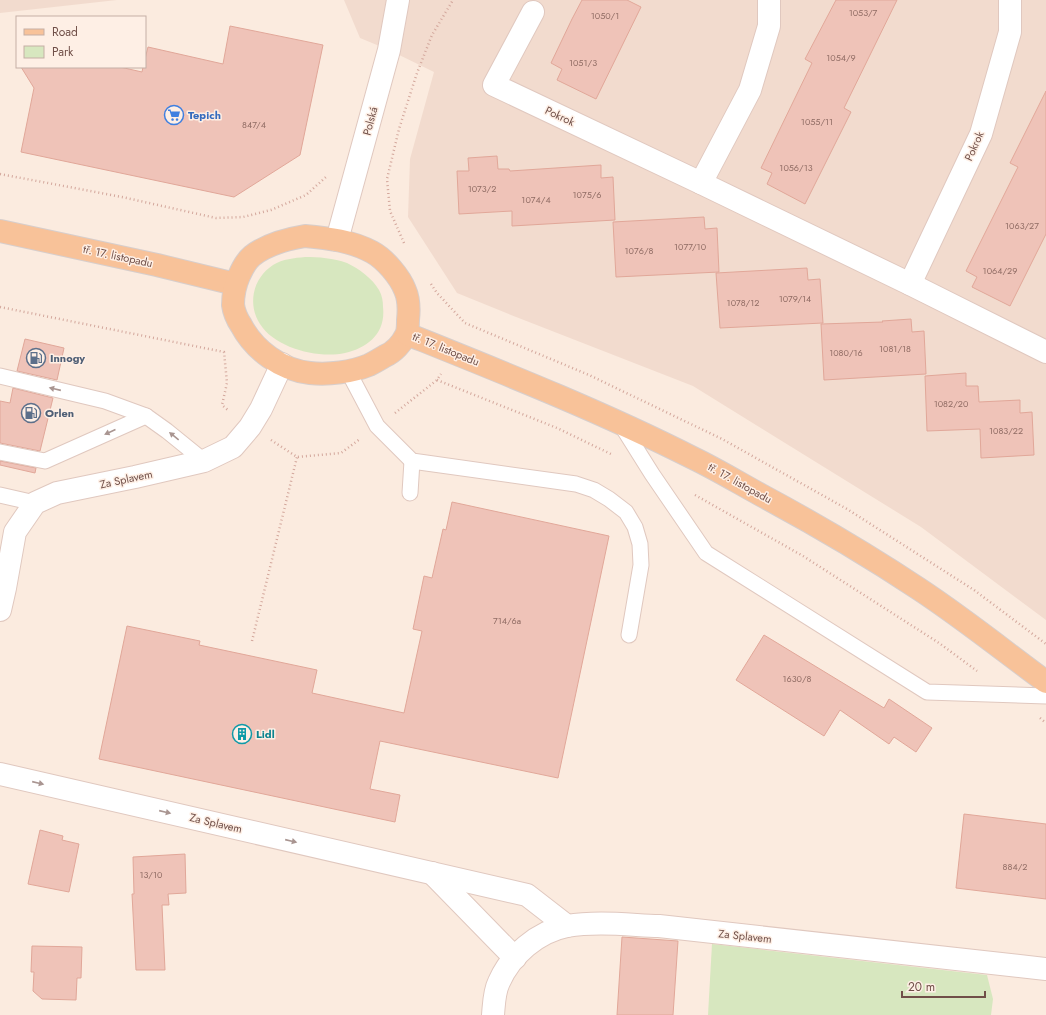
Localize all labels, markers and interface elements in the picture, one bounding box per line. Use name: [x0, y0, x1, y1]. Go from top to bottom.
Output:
house number: 1053/7: [849, 6, 878, 19]
house number: 1050/1: [591, 9, 619, 22]
legend: [16, 16, 146, 68]
text: Road: [52, 23, 78, 41]
text: Park: [52, 43, 74, 61]
house number: 1054/9: [826, 51, 856, 64]
house number: 1051/3: [569, 56, 597, 69]
street label: Pokrok: [543, 102, 578, 130]
supermarket icon: Tepich: [163, 104, 185, 126]
street label: Polská: [359, 105, 381, 137]
place label: Tepich: [188, 107, 221, 123]
house number: 1055/11: [801, 115, 833, 128]
house number: 847/4: [242, 118, 266, 131]
street label: Pokrok: [960, 128, 988, 163]
house number: 1056/13: [779, 161, 813, 174]
house number: 1073/2: [468, 182, 496, 195]
house number: 1075/6: [572, 188, 602, 201]
house number: 1074/4: [521, 193, 551, 206]
house number: 1063/27: [1005, 219, 1039, 232]
house number: 1077/10: [674, 240, 707, 253]
street label: tř. 17. listopadu: [82, 241, 154, 271]
house number: 1076/8: [625, 244, 654, 257]
house number: 1064/29: [983, 264, 1017, 277]
house number: 1079/14: [779, 292, 811, 305]
house number: 1078/12: [727, 296, 759, 309]
street label: tř. 17. listopadu: [410, 328, 482, 370]
house number: 1081/18: [879, 342, 911, 355]
house number: 1080/16: [829, 346, 863, 359]
fuel station icon: Innogy: [25, 347, 47, 369]
place label: Innogy: [50, 350, 85, 366]
one-way arrow: [48, 386, 61, 392]
house number: 1082/20: [934, 397, 969, 410]
fuel station icon: Orlen: [20, 402, 42, 424]
place label: Orlen: [45, 405, 74, 421]
house number: 1083/22: [989, 424, 1023, 437]
one-way arrow: [105, 429, 116, 435]
one-way arrow: [168, 432, 179, 441]
street label: tř. 17. listopadu: [705, 459, 775, 507]
street label: Za Splavem: [98, 466, 154, 492]
house number: 714/6a: [493, 614, 521, 627]
house number: 1630/8: [782, 672, 812, 685]
building icon: Lidl: [231, 723, 253, 745]
place label: Lidl: [256, 726, 275, 742]
one-way arrow: [32, 780, 44, 786]
one-way arrow: [159, 809, 171, 815]
street label: Za Splavem: [188, 809, 244, 837]
one-way arrow: [285, 838, 298, 844]
house number: 884/2: [1003, 860, 1027, 873]
house number: 13/10: [140, 868, 163, 881]
street label: Za Splavem: [718, 925, 772, 947]
scale bar: [902, 973, 985, 999]
text: 20 m: [908, 978, 935, 996]

